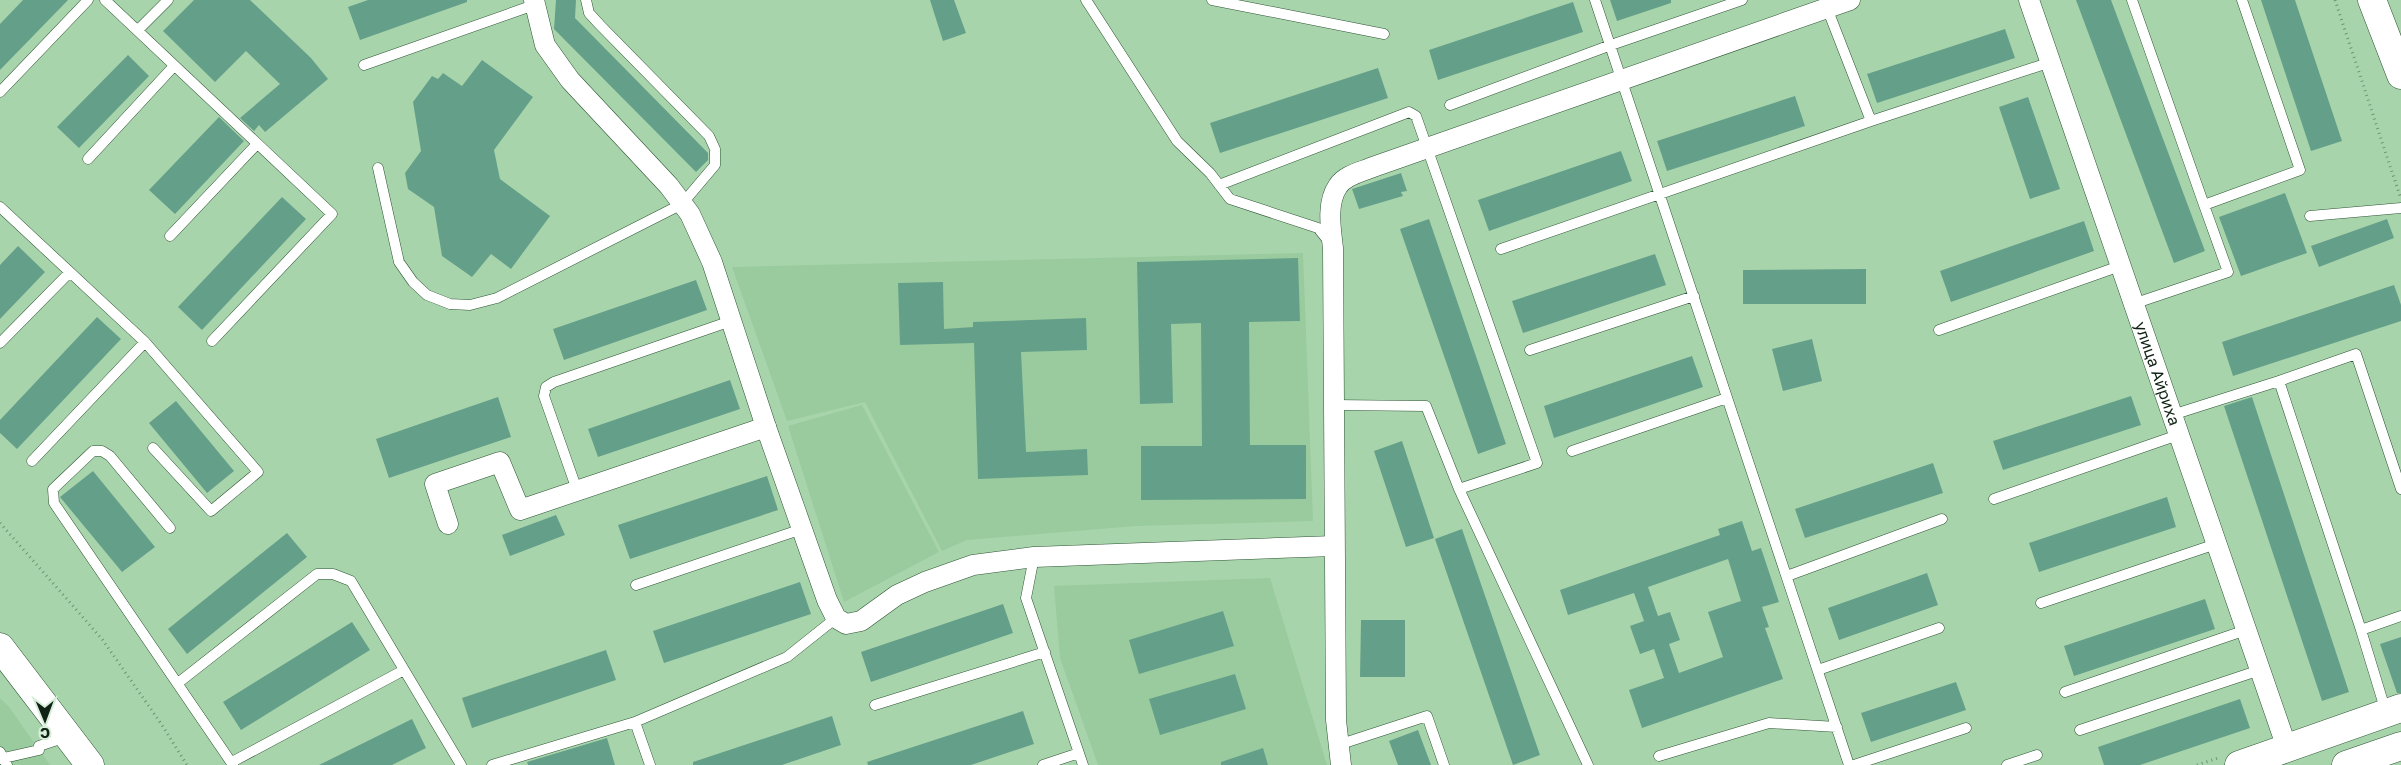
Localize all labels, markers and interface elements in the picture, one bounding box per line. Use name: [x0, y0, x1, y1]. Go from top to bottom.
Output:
street label: улица Айриха: [2131, 319, 2185, 428]
north arrow: [20, 695, 70, 745]
text: С: [40, 725, 50, 742]

